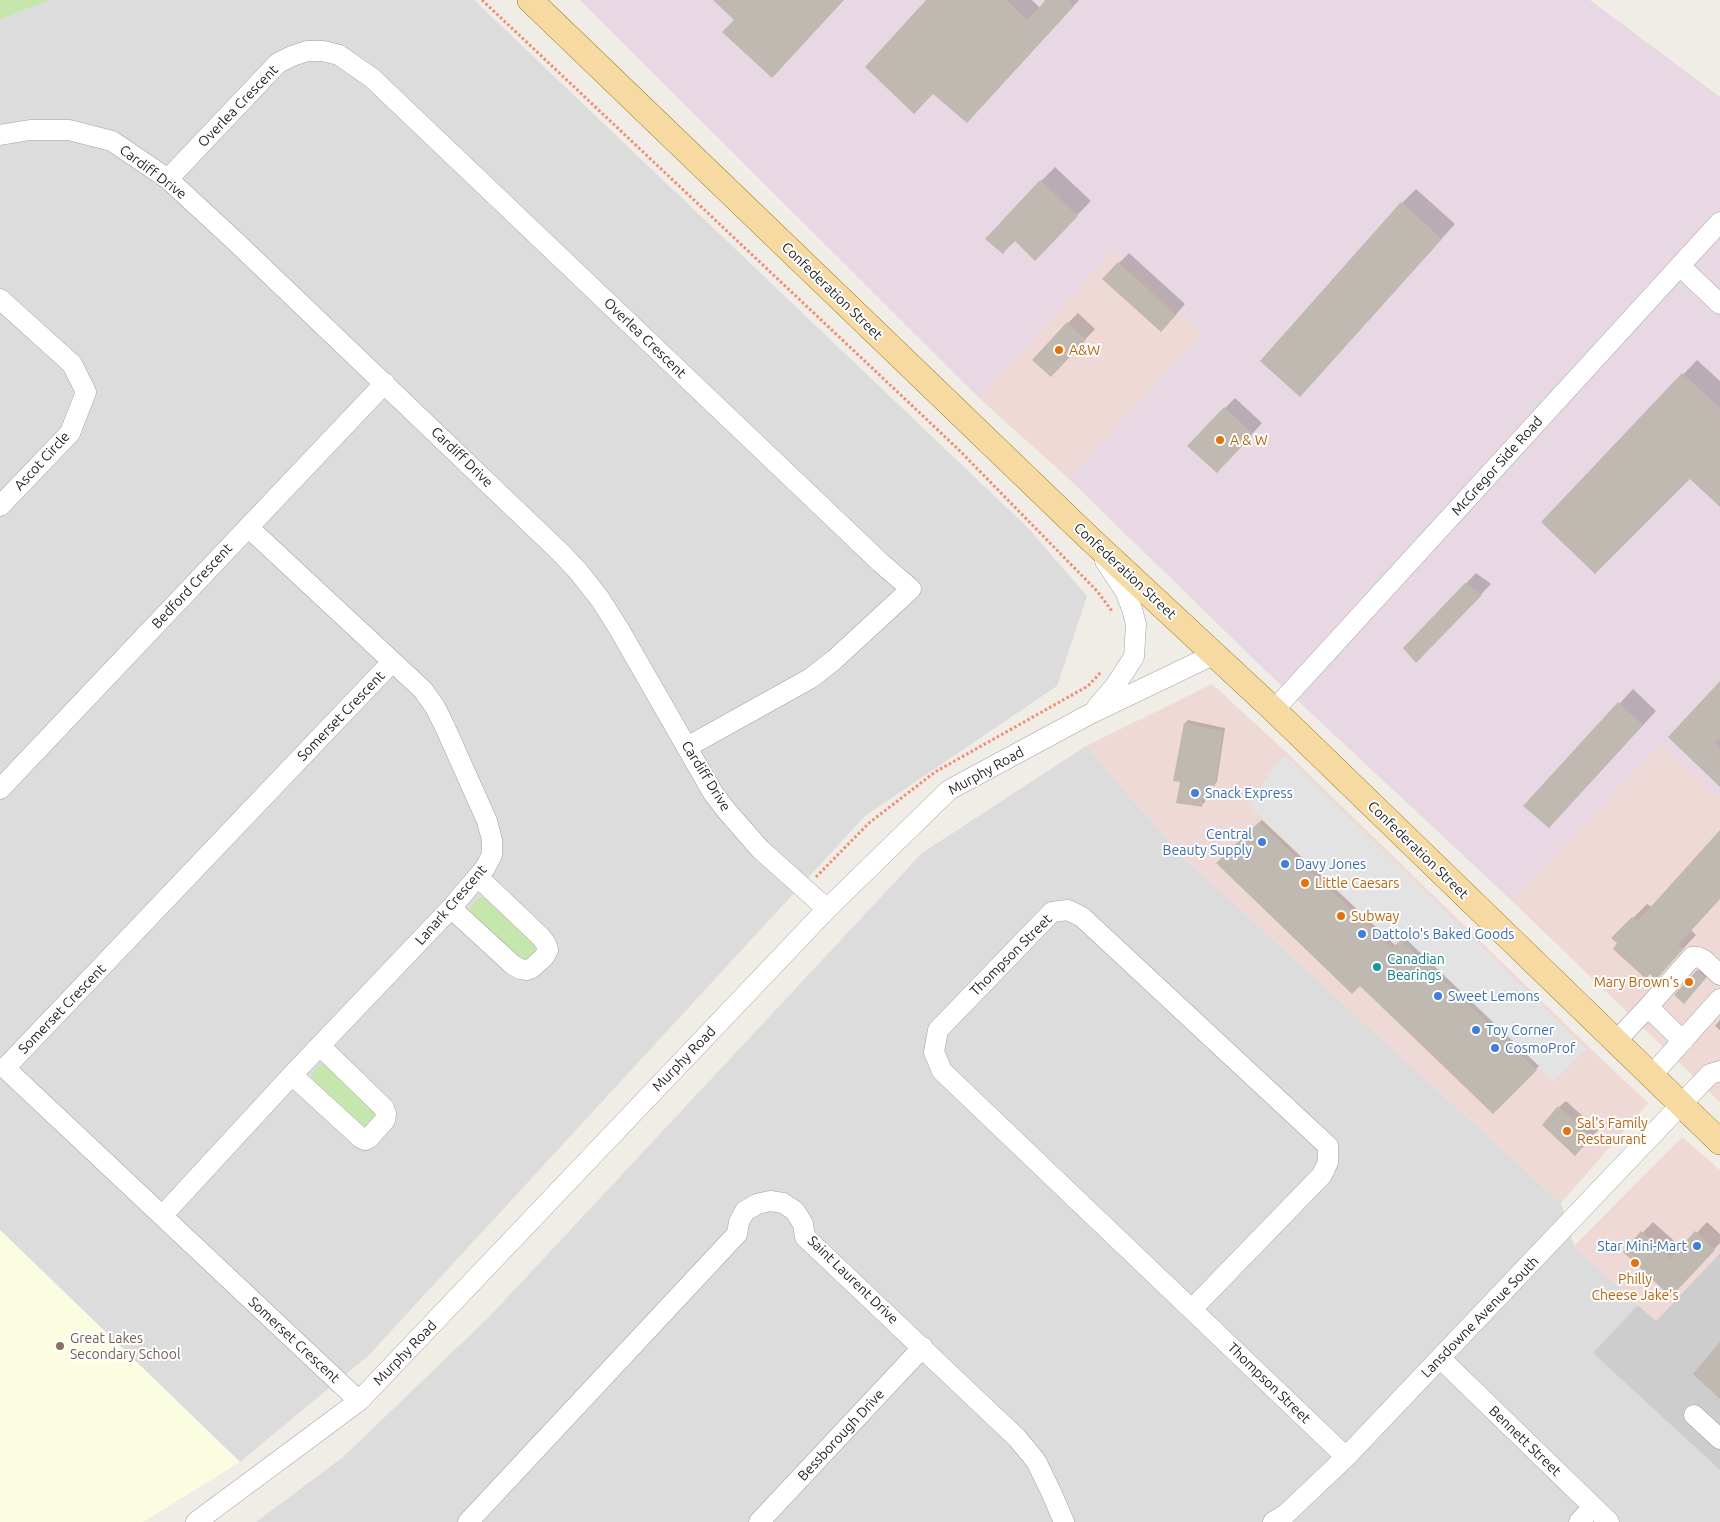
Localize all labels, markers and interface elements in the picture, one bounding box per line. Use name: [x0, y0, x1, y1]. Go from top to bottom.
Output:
street label: Overlea Crescent: [194, 61, 282, 151]
street label: Cardiff Drive: [116, 141, 190, 203]
street label: Confederation Street: [778, 239, 886, 343]
street label: Overlea Crescent: [600, 294, 690, 382]
place label: A&W: [1069, 342, 1100, 358]
marker: A&W: [1053, 344, 1065, 356]
street label: McGregor Side Road: [1448, 413, 1546, 519]
street label: Cardiff Drive: [428, 423, 496, 491]
street label: Ascot Circle: [11, 428, 73, 494]
place label: A & W: [1230, 432, 1268, 448]
marker: A & W: [1214, 434, 1226, 446]
street label: Confederation Street: [1070, 519, 1180, 623]
street label: Bedford Crescent: [148, 540, 236, 632]
street label: Somerset Crescent: [294, 668, 388, 764]
street label: Cardiff Drive: [678, 738, 734, 814]
street label: Murphy Road: [945, 743, 1027, 799]
place label: Snack Express: [1205, 785, 1293, 801]
marker: Snack Express: [1189, 787, 1201, 799]
street label: Confederation Street: [1364, 798, 1472, 902]
place label: Central Beauty Supply: [1163, 826, 1252, 859]
marker: Central Beauty Supply: [1256, 836, 1268, 848]
place label: Davy Jones: [1295, 856, 1366, 872]
marker: Davy Jones: [1279, 858, 1291, 870]
street label: Lanark Crescent: [412, 862, 490, 948]
place label: Little Caesars: [1315, 875, 1399, 891]
marker: Little Caesars: [1299, 877, 1311, 889]
place label: Subway: [1351, 908, 1399, 924]
marker: Subway: [1335, 910, 1347, 922]
street label: Thompson Street: [967, 911, 1055, 999]
place label: Dattolo's Baked Goods: [1372, 926, 1514, 942]
marker: Dattolo's Baked Goods: [1356, 928, 1368, 940]
place label: Canadian Bearings: [1387, 951, 1445, 984]
street label: Somerset Crescent: [15, 961, 109, 1057]
marker: Canadian Bearings: [1371, 961, 1383, 973]
place label: Mary Brown's: [1594, 974, 1679, 990]
marker: Mary Brown's: [1683, 976, 1695, 988]
place label: Sweet Lemons: [1448, 988, 1540, 1004]
marker: Sweet Lemons: [1432, 990, 1444, 1002]
place label: Toy Corner: [1486, 1022, 1554, 1038]
street label: Murphy Road: [649, 1023, 719, 1095]
marker: Toy Corner: [1470, 1024, 1482, 1036]
place label: CosmoProf: [1505, 1040, 1575, 1056]
marker: CosmoProf: [1489, 1042, 1501, 1054]
place label: Sal's Family Restaurant: [1577, 1115, 1648, 1148]
marker: Sal's Family Restaurant: [1561, 1125, 1573, 1137]
street label: Saint Laurent Drive: [804, 1232, 902, 1328]
place label: Star Mini-Mart: [1597, 1238, 1687, 1254]
marker: Star Mini-Mart: [1691, 1240, 1703, 1252]
street label: Lansdowne Avenue South: [1418, 1253, 1542, 1381]
marker: Philly Cheese Jake's: [1629, 1257, 1641, 1269]
place label: Philly Cheese Jake's: [1592, 1271, 1678, 1304]
street label: Somerset Crescent: [245, 1293, 343, 1387]
street label: Murphy Road: [370, 1317, 440, 1389]
place label: Great Lakes Secondary School: [70, 1330, 181, 1362]
street label: Thompson Street: [1224, 1339, 1314, 1427]
marker: Great Lakes Secondary School: [54, 1340, 66, 1352]
street label: Bessborough Drive: [794, 1386, 888, 1484]
street label: Bennett Street: [1485, 1402, 1565, 1480]

